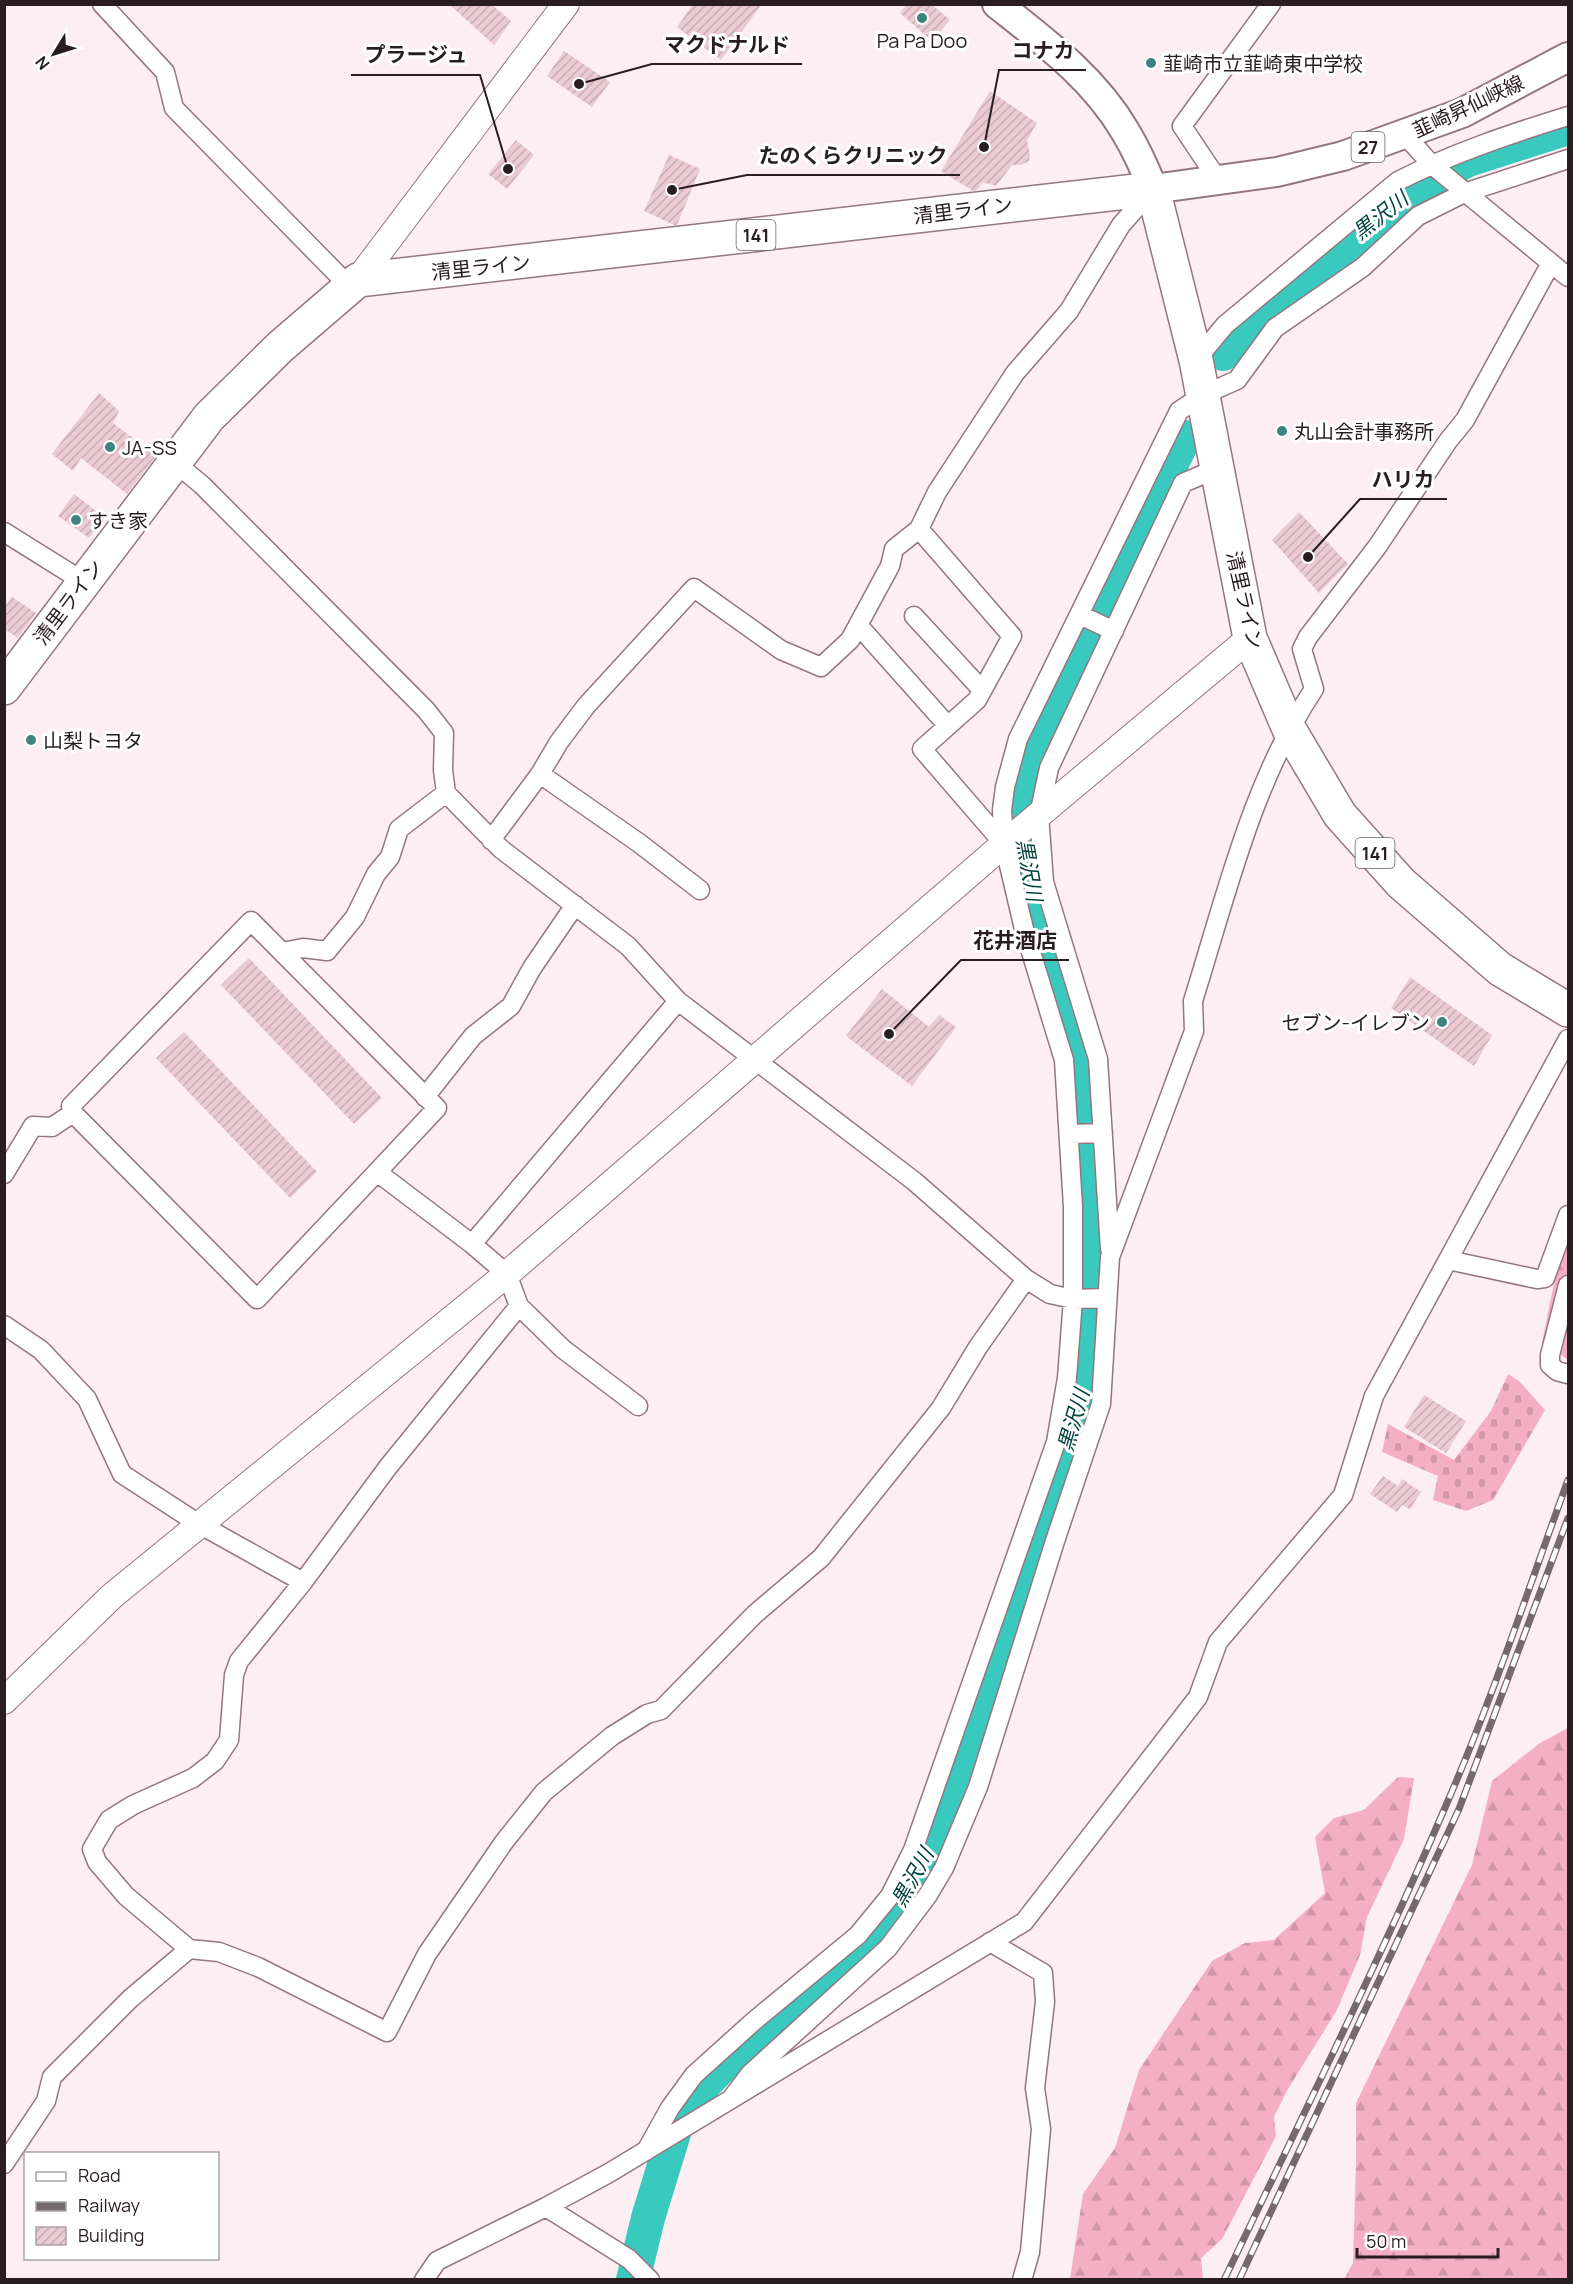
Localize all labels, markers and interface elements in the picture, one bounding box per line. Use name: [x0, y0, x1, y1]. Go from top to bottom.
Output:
marker: Pa Pa Doo: [915, 11, 929, 25]
north arrow: [24, 24, 84, 84]
callout: マクドナルド: [652, 25, 802, 64]
place label: Pa Pa Doo: [877, 27, 967, 54]
text: マクドナルド: [664, 30, 790, 58]
callout: コナカ: [999, 31, 1086, 70]
callout: プラージュ: [351, 36, 480, 75]
text: コナカ: [1012, 36, 1075, 64]
text: プラージュ: [364, 40, 468, 68]
place label: 韮崎市立韮崎東中学校: [1163, 50, 1363, 77]
text: N: [30, 52, 54, 75]
marker: 韮崎市立韮崎東中学校: [1144, 56, 1158, 70]
street label: 韮崎昇仙峡線: [1408, 68, 1528, 144]
road number: 27: [1352, 132, 1384, 162]
callout: たのくらクリニック: [747, 136, 960, 175]
text: たのくらクリニック: [759, 141, 948, 169]
water label: 黒沢川: [1347, 183, 1415, 245]
street label: 清里ライン: [912, 191, 1014, 229]
road number: 141: [736, 220, 776, 250]
street label: 清里ライン: [430, 248, 532, 286]
place label: 丸山会計事務所: [1294, 418, 1434, 445]
marker: 丸山会計事務所: [1275, 424, 1289, 438]
place label: JA-SS: [122, 434, 177, 461]
marker: JA-SS: [103, 440, 117, 454]
callout: ハリカ: [1360, 460, 1447, 499]
text: ハリカ: [1372, 465, 1435, 493]
place label: すき家: [88, 507, 148, 534]
marker: すき家: [69, 513, 83, 527]
street label: 清里ライン: [1221, 548, 1269, 652]
street label: 清里ライン: [27, 554, 109, 650]
place label: 山梨トヨタ: [43, 727, 143, 754]
marker: 山梨トヨタ: [24, 733, 38, 747]
water label: 黒沢川: [1011, 837, 1050, 905]
road number: 141: [1356, 838, 1394, 868]
callout: 花井酒店: [961, 921, 1069, 960]
text: 花井酒店: [973, 926, 1057, 954]
place label: セブン-イレブン: [1282, 1009, 1430, 1036]
marker: セブン-イレブン: [1435, 1015, 1449, 1029]
water label: 黒沢川: [1051, 1384, 1096, 1454]
water label: 黒沢川: [884, 1841, 940, 1911]
legend: [24, 2152, 219, 2260]
text: Road: [78, 2163, 121, 2187]
text: Railway: [78, 2193, 140, 2217]
scale bar: [1357, 2221, 1498, 2259]
text: Building: [78, 2223, 144, 2247]
text: 50 m: [1366, 2229, 1406, 2253]

